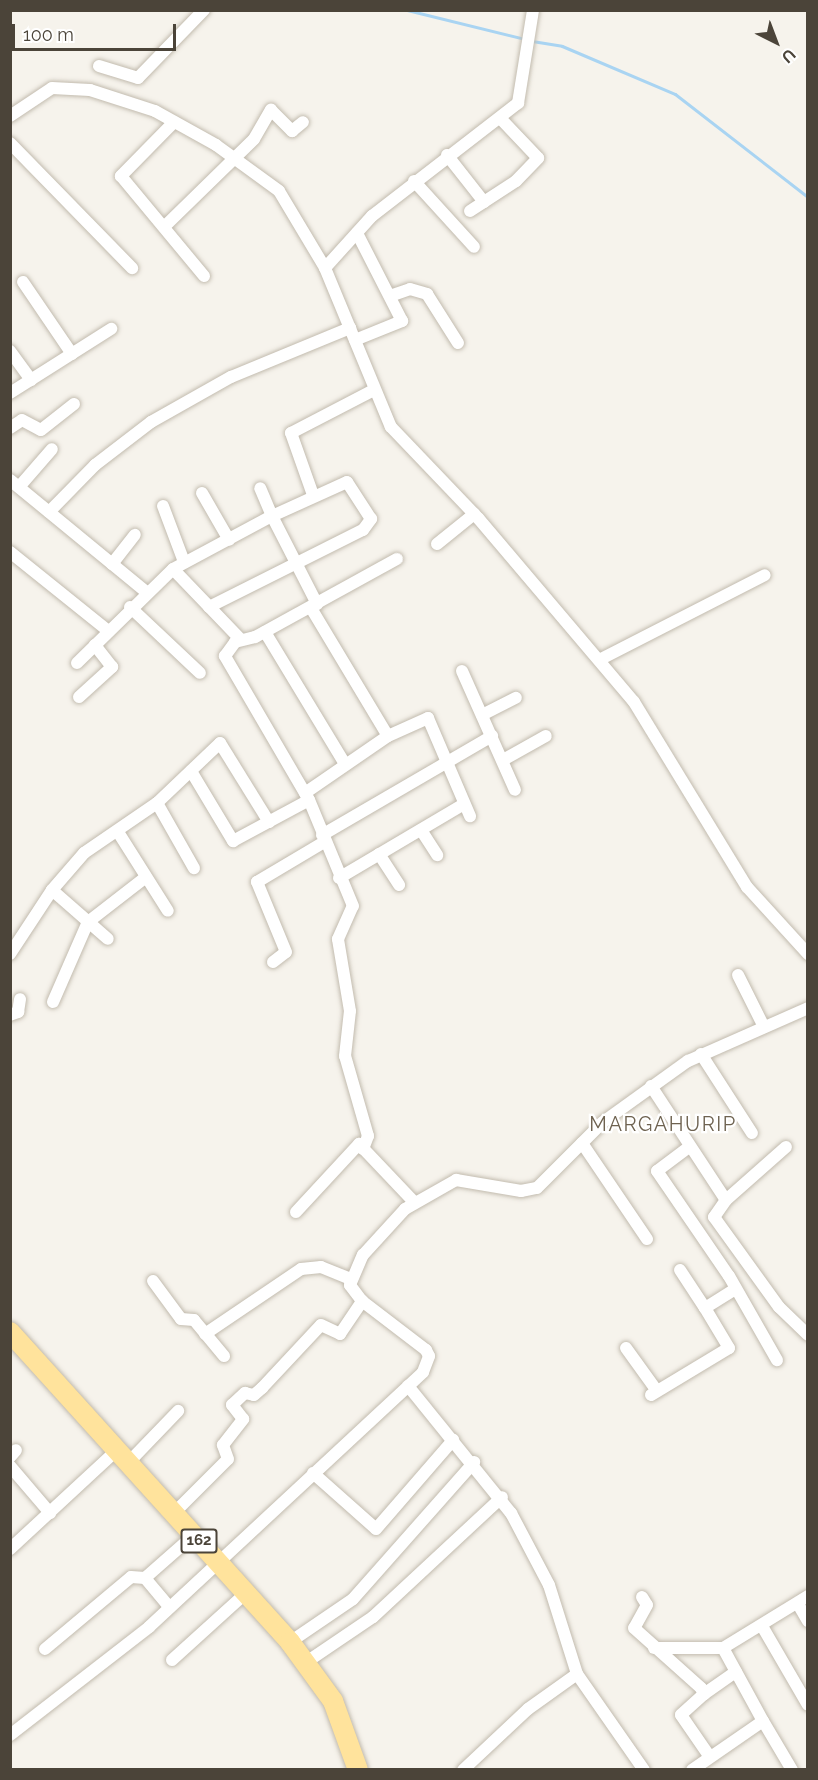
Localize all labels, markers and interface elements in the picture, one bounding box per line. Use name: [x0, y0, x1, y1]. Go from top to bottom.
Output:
scale bar: [15, 12, 178, 50]
north arrow: [746, 12, 806, 72]
text: 100 m: [23, 24, 74, 45]
text: U: [778, 45, 799, 67]
district label: MARGAHURIP: [589, 1112, 737, 1136]
road number: 162: [180, 1529, 218, 1553]

